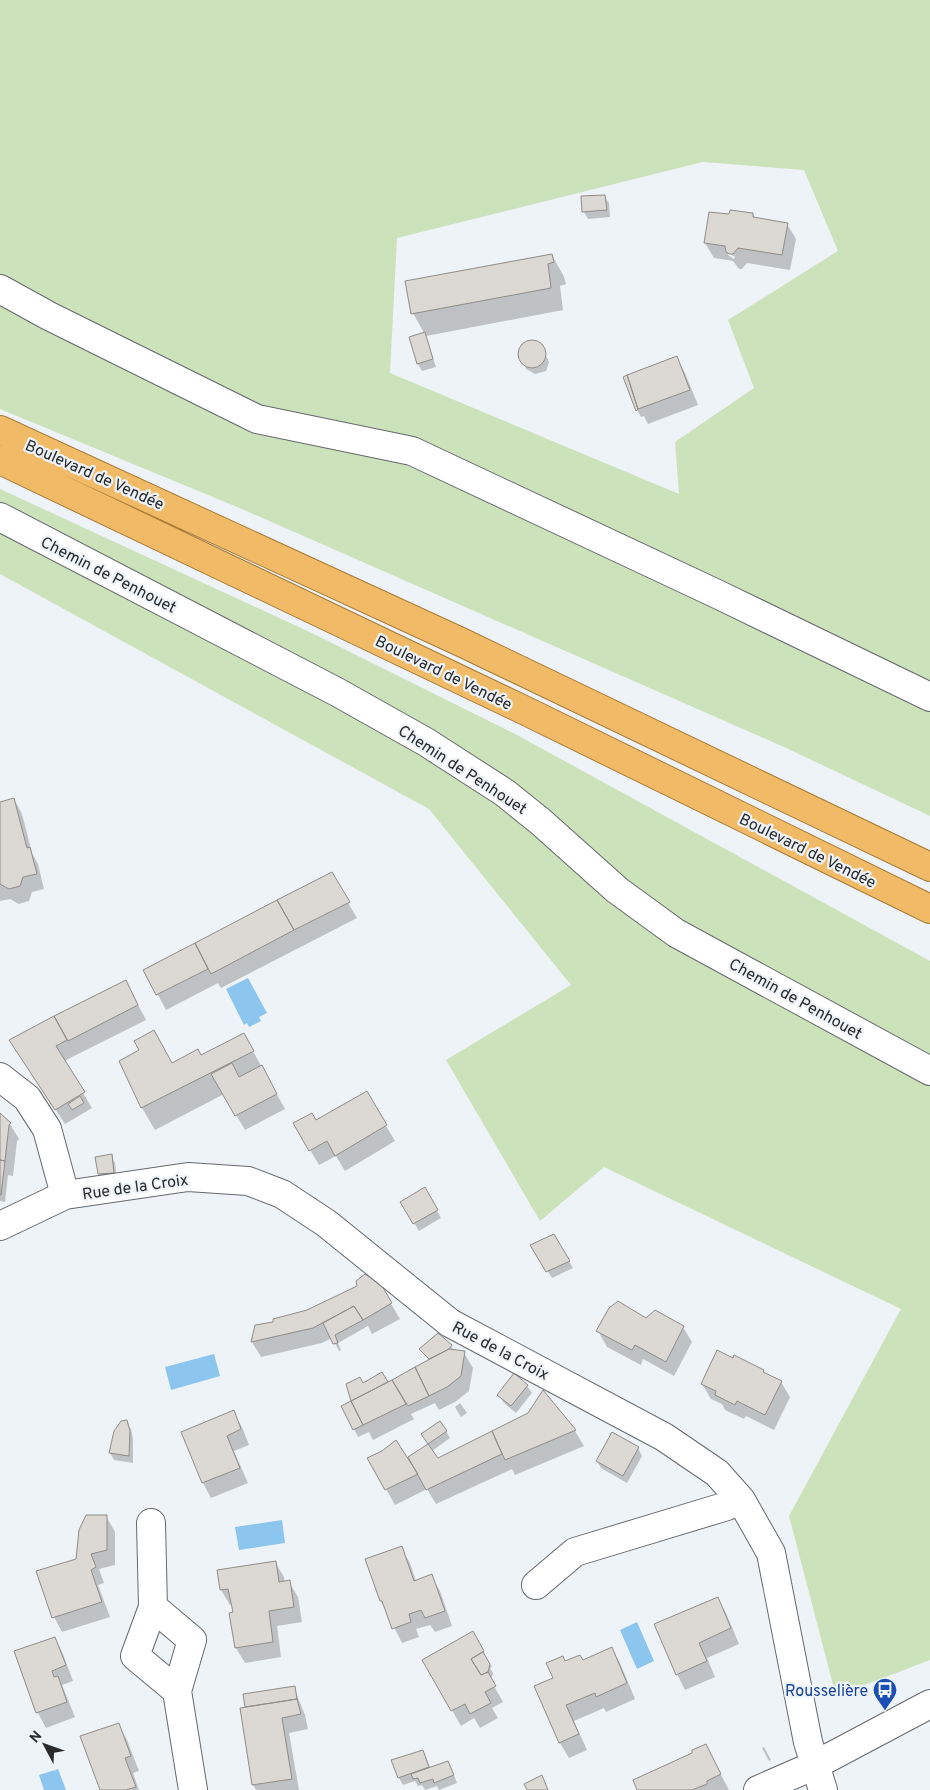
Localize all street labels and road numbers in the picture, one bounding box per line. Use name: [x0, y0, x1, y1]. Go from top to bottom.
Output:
street label: Boulevard de Vendée: [22, 436, 167, 515]
street label: Chemin de Penhouet: [37, 533, 179, 619]
street label: Boulevard de Vendée: [371, 632, 515, 716]
street label: Chemin de Penhouet: [394, 722, 530, 820]
street label: Boulevard de Vendée: [735, 810, 879, 894]
street label: Chemin de Penhouet: [725, 955, 865, 1045]
street label: Rue de la Croix: [81, 1171, 190, 1205]
street label: Rue de la Croix: [448, 1318, 552, 1386]

